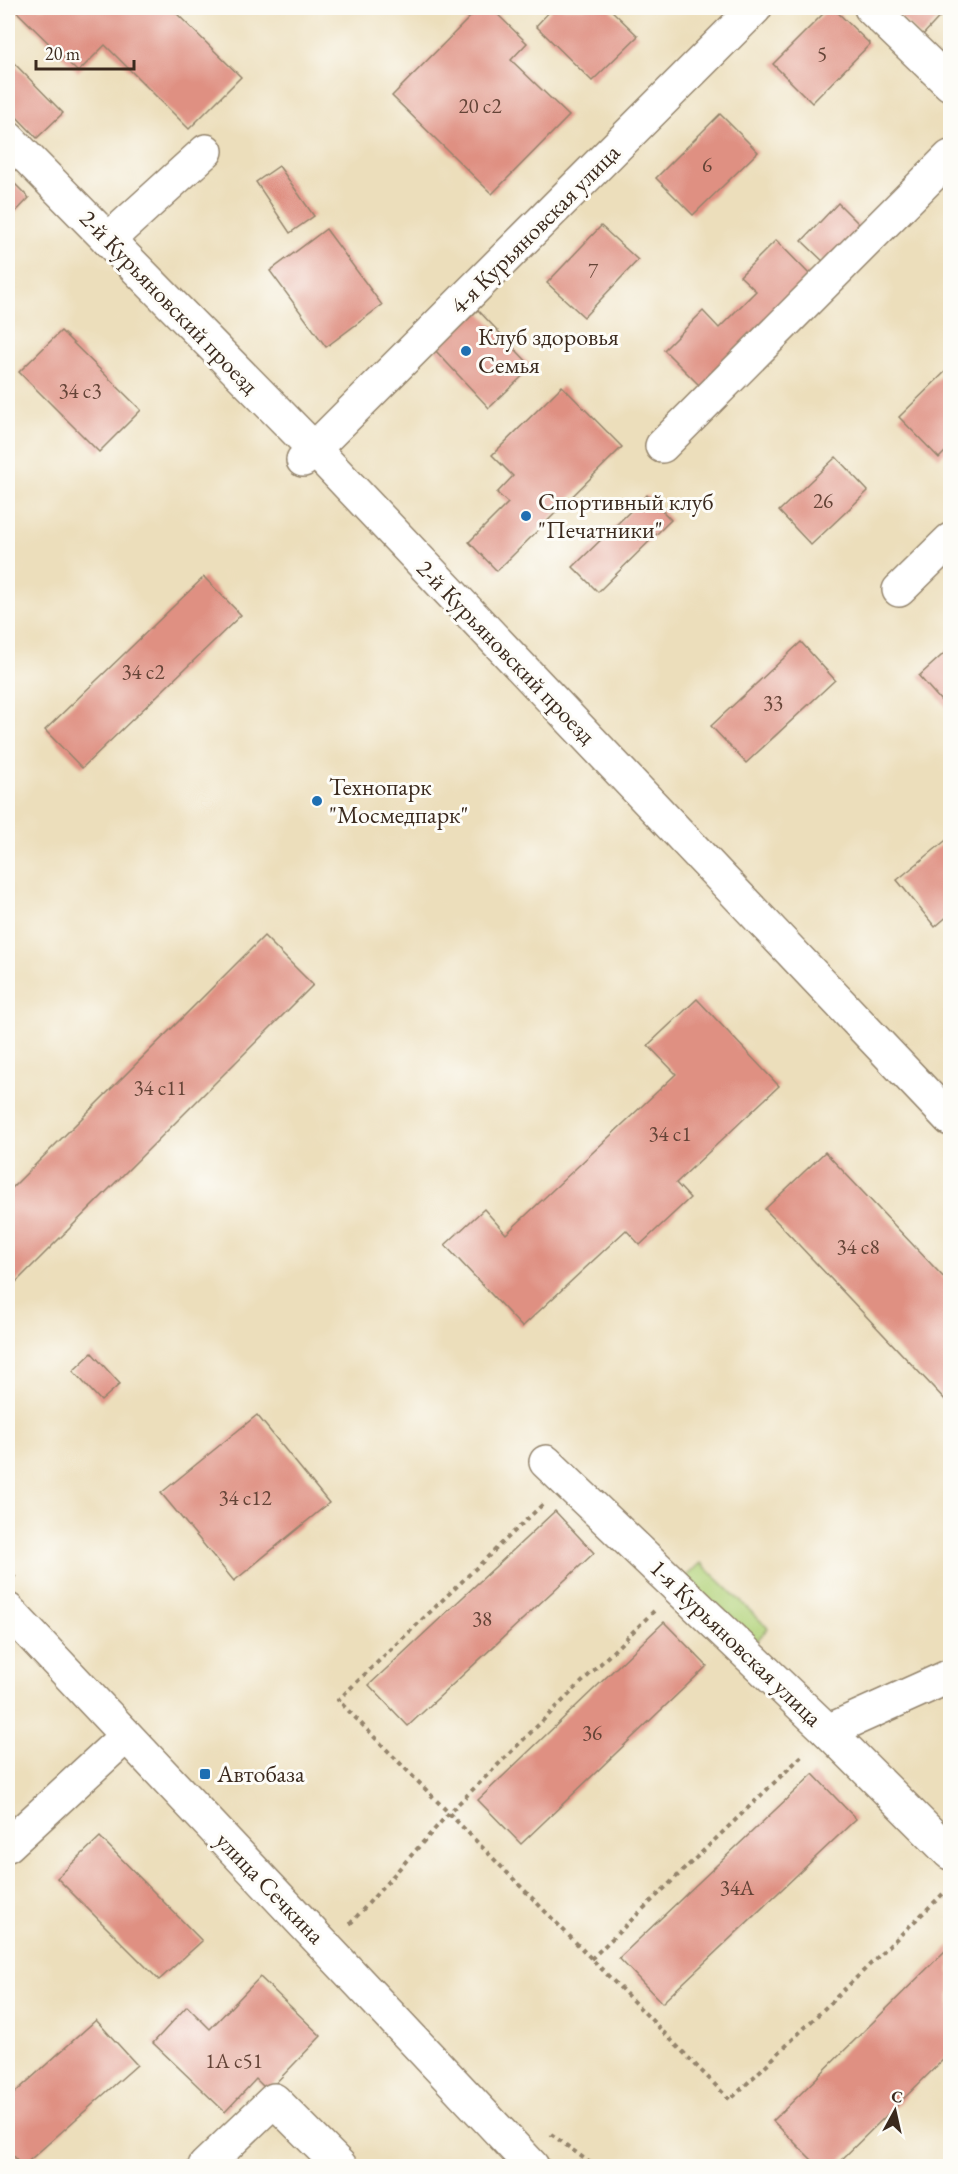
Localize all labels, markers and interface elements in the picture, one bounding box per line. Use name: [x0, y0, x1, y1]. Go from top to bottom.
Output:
scale bar: [36, 33, 134, 71]
house number: 5: [817, 40, 827, 67]
text: 20 m: [45, 42, 80, 65]
house number: 20 с2: [459, 92, 502, 119]
street label: 4-я Курьяновская улица: [443, 137, 627, 320]
house number: 6: [702, 151, 712, 178]
street label: 2-й Курьяновский проезд: [73, 203, 266, 401]
house number: 7: [588, 257, 599, 284]
place label: Клуб здоровья Семья: [478, 321, 619, 380]
marker: Клуб здоровья Семья: [459, 344, 473, 358]
house number: 34 с3: [59, 377, 102, 404]
place label: Спортивный клуб "Печатники": [538, 486, 714, 545]
house number: 26: [813, 487, 833, 514]
marker: Спортивный клуб "Печатники": [519, 509, 533, 523]
street label: 2-й Курьяновский проезд: [410, 553, 603, 751]
house number: 34 с2: [122, 658, 165, 685]
house number: 33: [763, 689, 783, 716]
place label: Технопарк "Мосмедпарк": [329, 771, 469, 830]
marker: Технопарк "Мосмедпарк": [310, 794, 324, 808]
house number: 34 c11: [133, 1074, 187, 1101]
house number: 34 с1: [649, 1120, 692, 1147]
house number: 34 с8: [837, 1233, 880, 1260]
house number: 34 с12: [218, 1484, 272, 1511]
street label: 1-я Курьяновская улица: [644, 1552, 829, 1733]
house number: 38: [472, 1605, 492, 1632]
house number: 36: [582, 1719, 602, 1746]
place label: Автобаза: [216, 1758, 305, 1789]
marker: Автобаза: [198, 1767, 212, 1781]
street label: улица Сечкина: [209, 1825, 332, 1951]
house number: 34А: [720, 1874, 755, 1901]
house number: 1А с51: [205, 2047, 263, 2074]
north arrow: [865, 2081, 925, 2141]
text: С: [890, 2085, 904, 2108]

